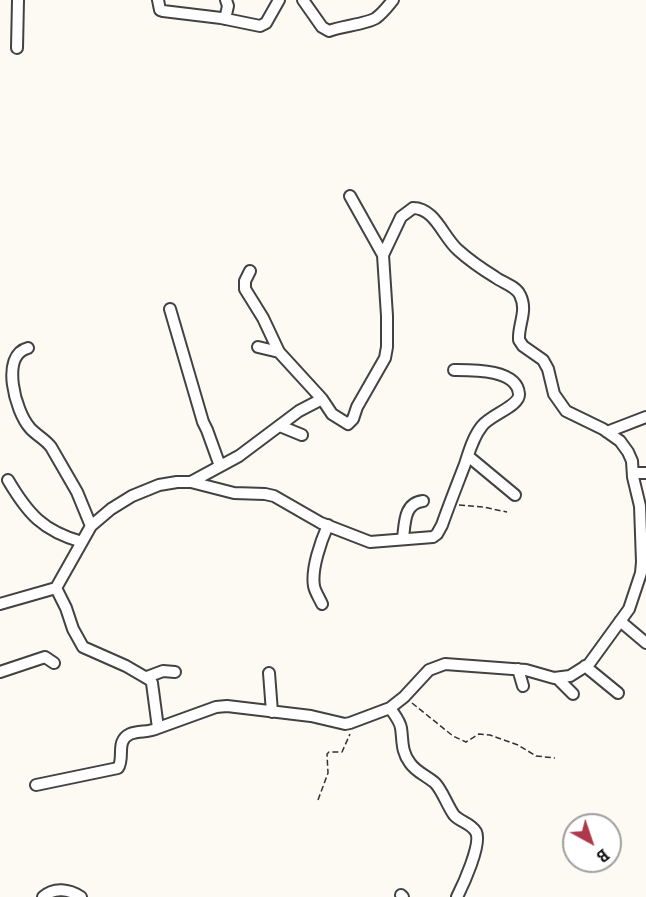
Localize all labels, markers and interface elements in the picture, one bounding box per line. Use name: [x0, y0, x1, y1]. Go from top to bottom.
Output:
north arrow: [562, 813, 622, 873]
text: B: [593, 845, 613, 866]

